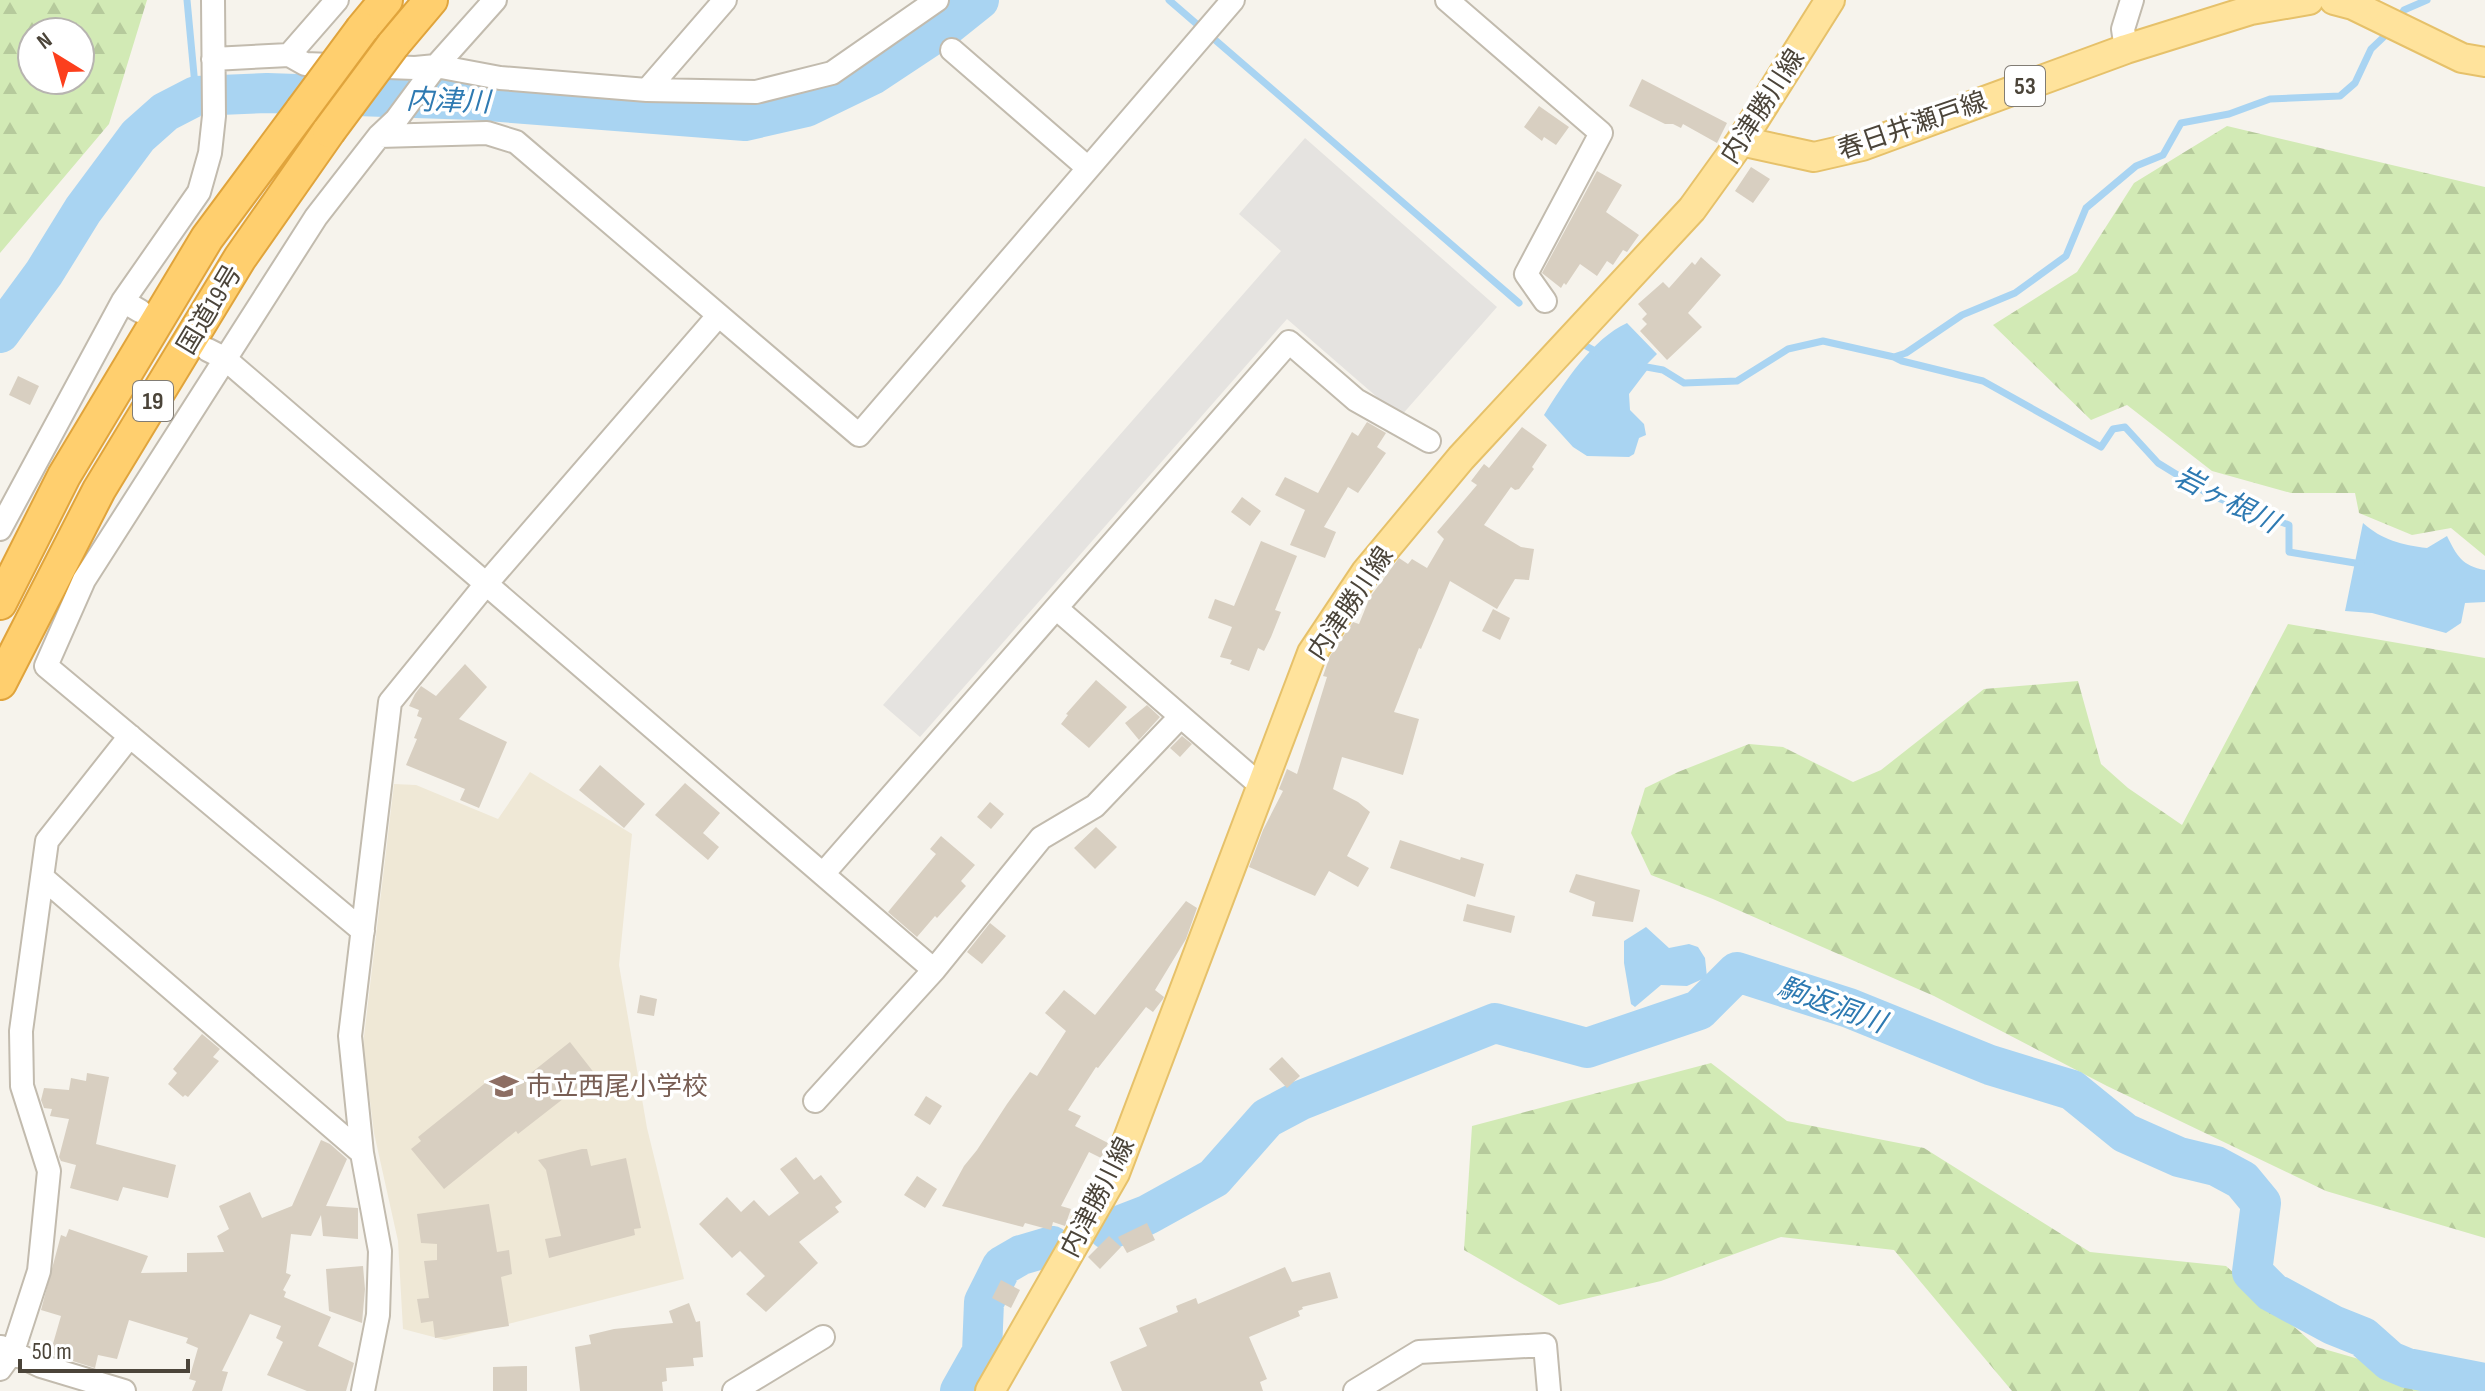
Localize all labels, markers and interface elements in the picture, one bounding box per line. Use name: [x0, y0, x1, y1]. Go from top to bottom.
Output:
north arrow: [16, 16, 96, 96]
text: N: [32, 27, 58, 56]
street label: 内津勝川線: [1715, 44, 1812, 170]
road number: 53: [2005, 66, 2045, 106]
water label: 内津川: [405, 84, 493, 120]
street label: 春日井瀬戸線: [1834, 86, 1991, 166]
street label: 国道19号: [172, 260, 249, 360]
road number: 19: [133, 381, 173, 421]
water label: 岩ヶ根川: [2169, 460, 2286, 542]
street label: 内津勝川線: [1302, 541, 1400, 666]
water label: 駒返洞川: [1773, 971, 1893, 1041]
school or university icon: 市立西尾小学校: [489, 1071, 519, 1101]
place label: 市立西尾小学校: [526, 1072, 708, 1103]
street label: 内津勝川線: [1055, 1133, 1142, 1263]
scale bar: [20, 1323, 188, 1373]
text: 50 m: [32, 1337, 72, 1366]

